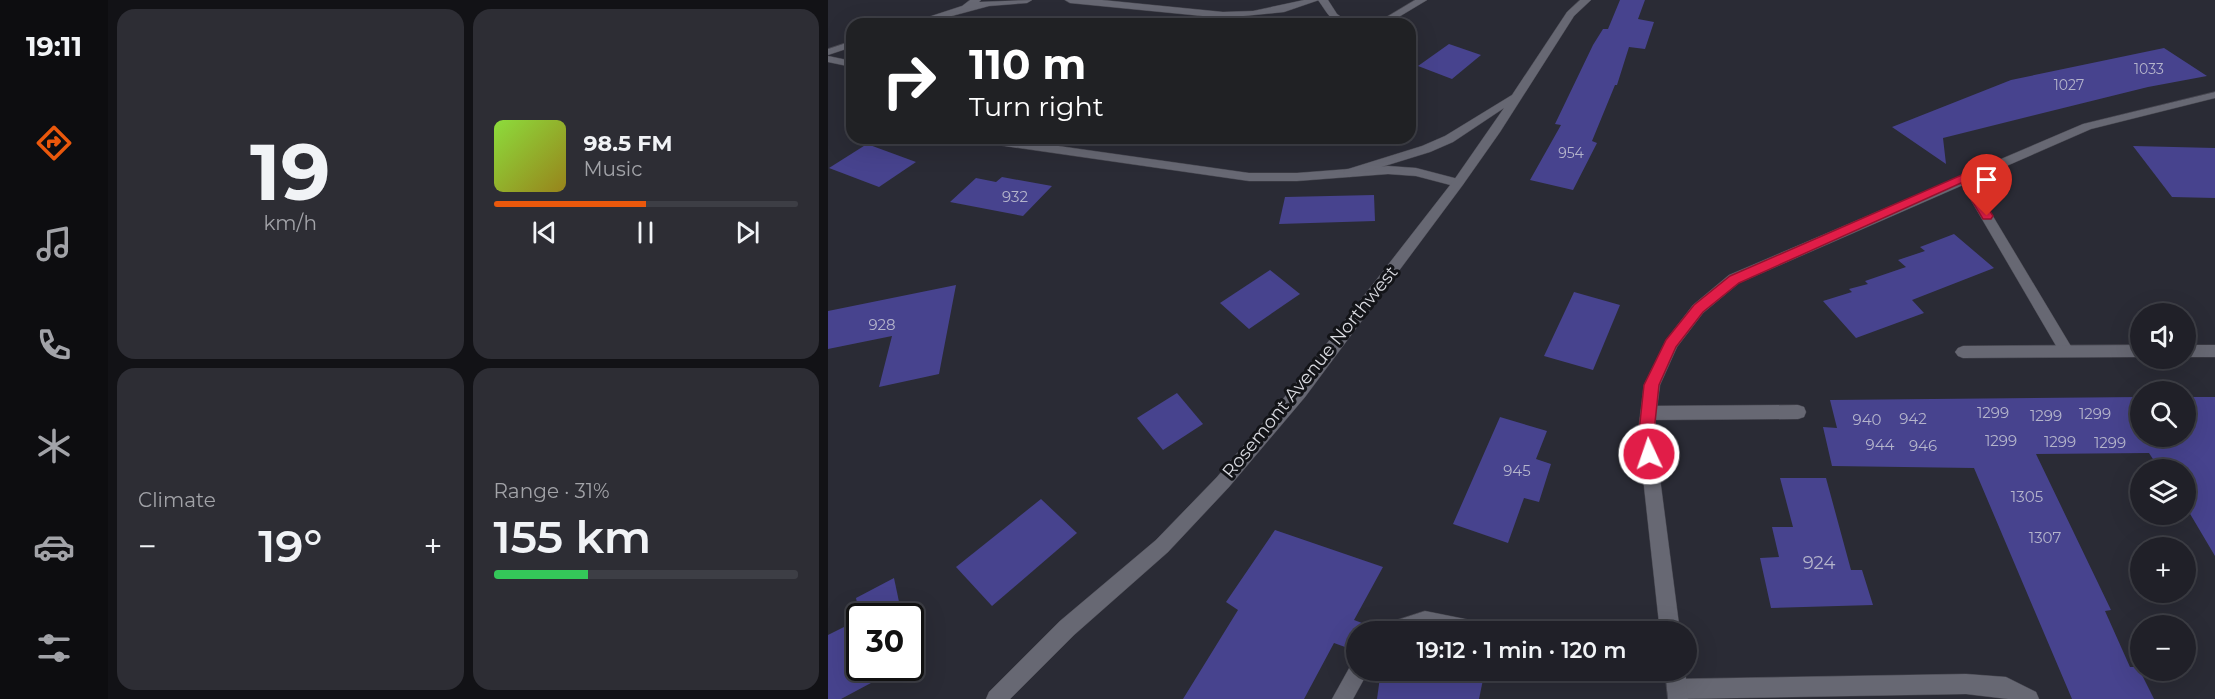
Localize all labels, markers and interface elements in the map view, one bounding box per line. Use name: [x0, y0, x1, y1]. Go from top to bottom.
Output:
text: 19:11: [26, 30, 82, 63]
text: 110 m: [969, 38, 1086, 90]
icon: right: [870, 42, 948, 120]
house number: 1033: [2134, 60, 2164, 78]
house number: 1027: [2054, 76, 2084, 94]
text: Turn right: [969, 90, 1104, 123]
icon: directions: [33, 122, 75, 164]
text: 19: [250, 124, 330, 220]
text: 98.5 FM: [584, 130, 672, 157]
house number: 954: [1558, 144, 1585, 162]
pin: [1961, 154, 2012, 216]
text: Music: [584, 157, 642, 181]
icon: arrive: [1970, 163, 2003, 196]
house number: 932: [1002, 187, 1028, 206]
text: km/h: [264, 211, 317, 235]
icon: previous: [528, 216, 561, 249]
icon: pause: [629, 216, 662, 249]
icon: next: [731, 216, 764, 249]
icon: music: [33, 223, 75, 265]
street label: Rosemont Avenue Northwest: [1218, 262, 1402, 482]
map controls: [2130, 303, 2196, 681]
button: sound: [2130, 303, 2196, 369]
house number: 928: [868, 315, 896, 334]
icon: phone: [33, 324, 75, 366]
button: search: [2130, 381, 2196, 447]
house number: 1299: [1977, 403, 2009, 422]
house number: 1299: [2079, 404, 2111, 423]
house number: 1299: [2030, 406, 2062, 425]
house number: 942: [1899, 409, 1927, 428]
house number: 940: [1853, 410, 1882, 429]
position arrow: [1617, 422, 1681, 486]
icon: climate: [33, 425, 75, 467]
house number: 1299: [1985, 431, 2017, 450]
house number: 1299: [2044, 432, 2076, 451]
house number: 1299: [2094, 433, 2126, 452]
house number: 944: [1866, 435, 1895, 454]
house number: 946: [1909, 436, 1937, 455]
button: layers: [2130, 459, 2196, 525]
house number: 945: [1503, 461, 1531, 480]
text: Range · 31%: [494, 479, 610, 503]
house number: 1305: [2011, 487, 2043, 506]
text: Climate: [138, 488, 216, 512]
text: 155 km: [494, 509, 651, 564]
text: 19°: [258, 518, 322, 573]
icon: car: [33, 526, 75, 568]
text: −: [138, 526, 157, 566]
text: +: [424, 526, 443, 566]
house number: 1307: [2029, 528, 2061, 547]
button: +: [2130, 537, 2196, 603]
house number: 924: [1803, 552, 1835, 574]
speed limit sign: 30: [846, 603, 924, 681]
button: −: [2130, 615, 2196, 681]
icon: filters: [33, 627, 75, 669]
text: 19:12 · 1 min · 120 m: [1417, 637, 1626, 664]

